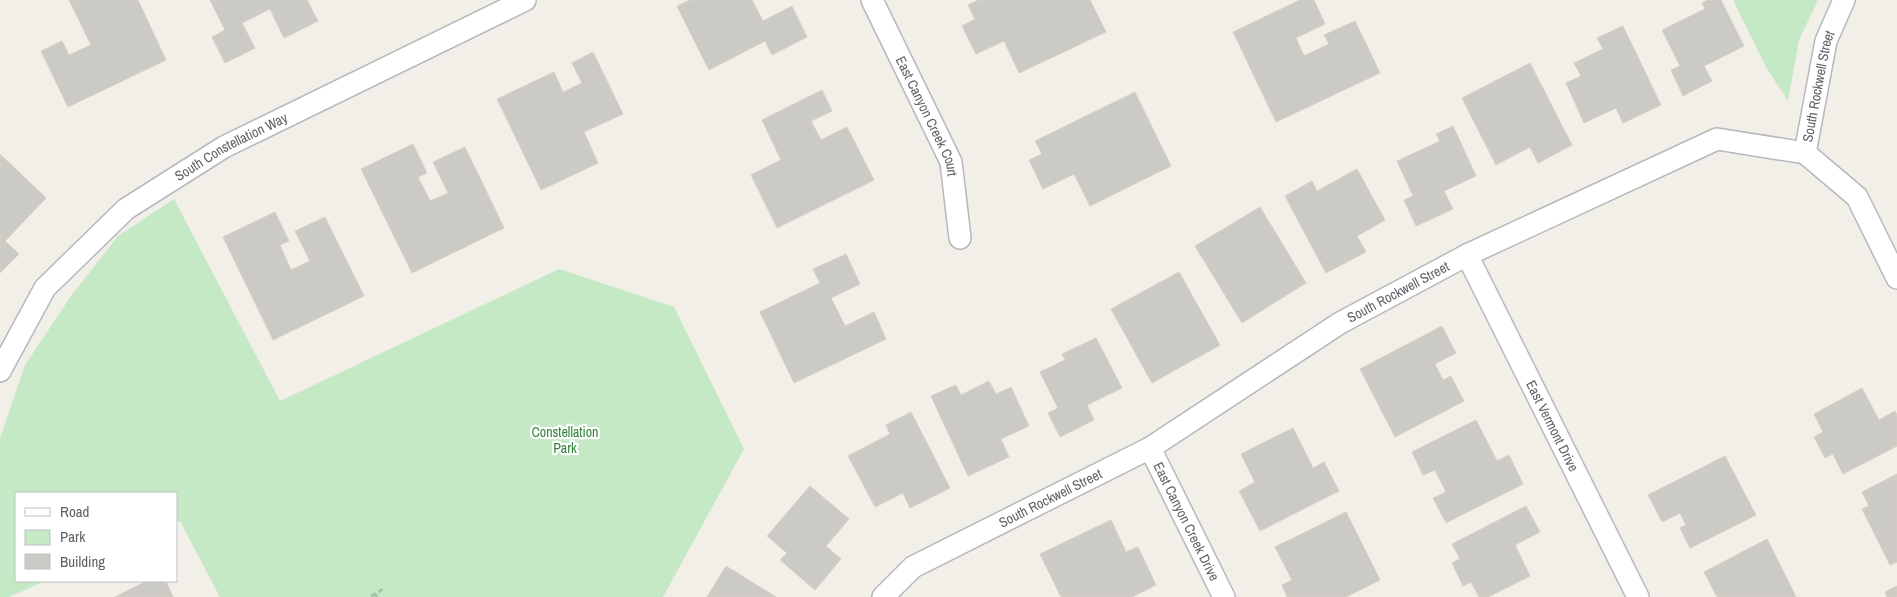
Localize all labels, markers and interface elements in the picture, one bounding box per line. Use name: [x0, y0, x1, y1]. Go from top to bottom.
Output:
street label: South Rockwell Street: [1798, 28, 1839, 143]
street label: East Canyon Creek Court: [892, 53, 962, 177]
street label: South Constellation Way: [171, 108, 291, 185]
street label: South Rockwell Street: [1344, 257, 1452, 327]
street label: East Vermont Drive: [1522, 377, 1583, 474]
park label: Constellation Park: [531, 423, 599, 457]
street label: East Canyon Creek Drive: [1149, 459, 1224, 584]
street label: South Rockwell Street: [996, 465, 1105, 532]
legend: [15, 492, 178, 582]
text: Road: [60, 501, 89, 522]
text: Park: [60, 526, 86, 547]
text: Building: [60, 551, 105, 572]

